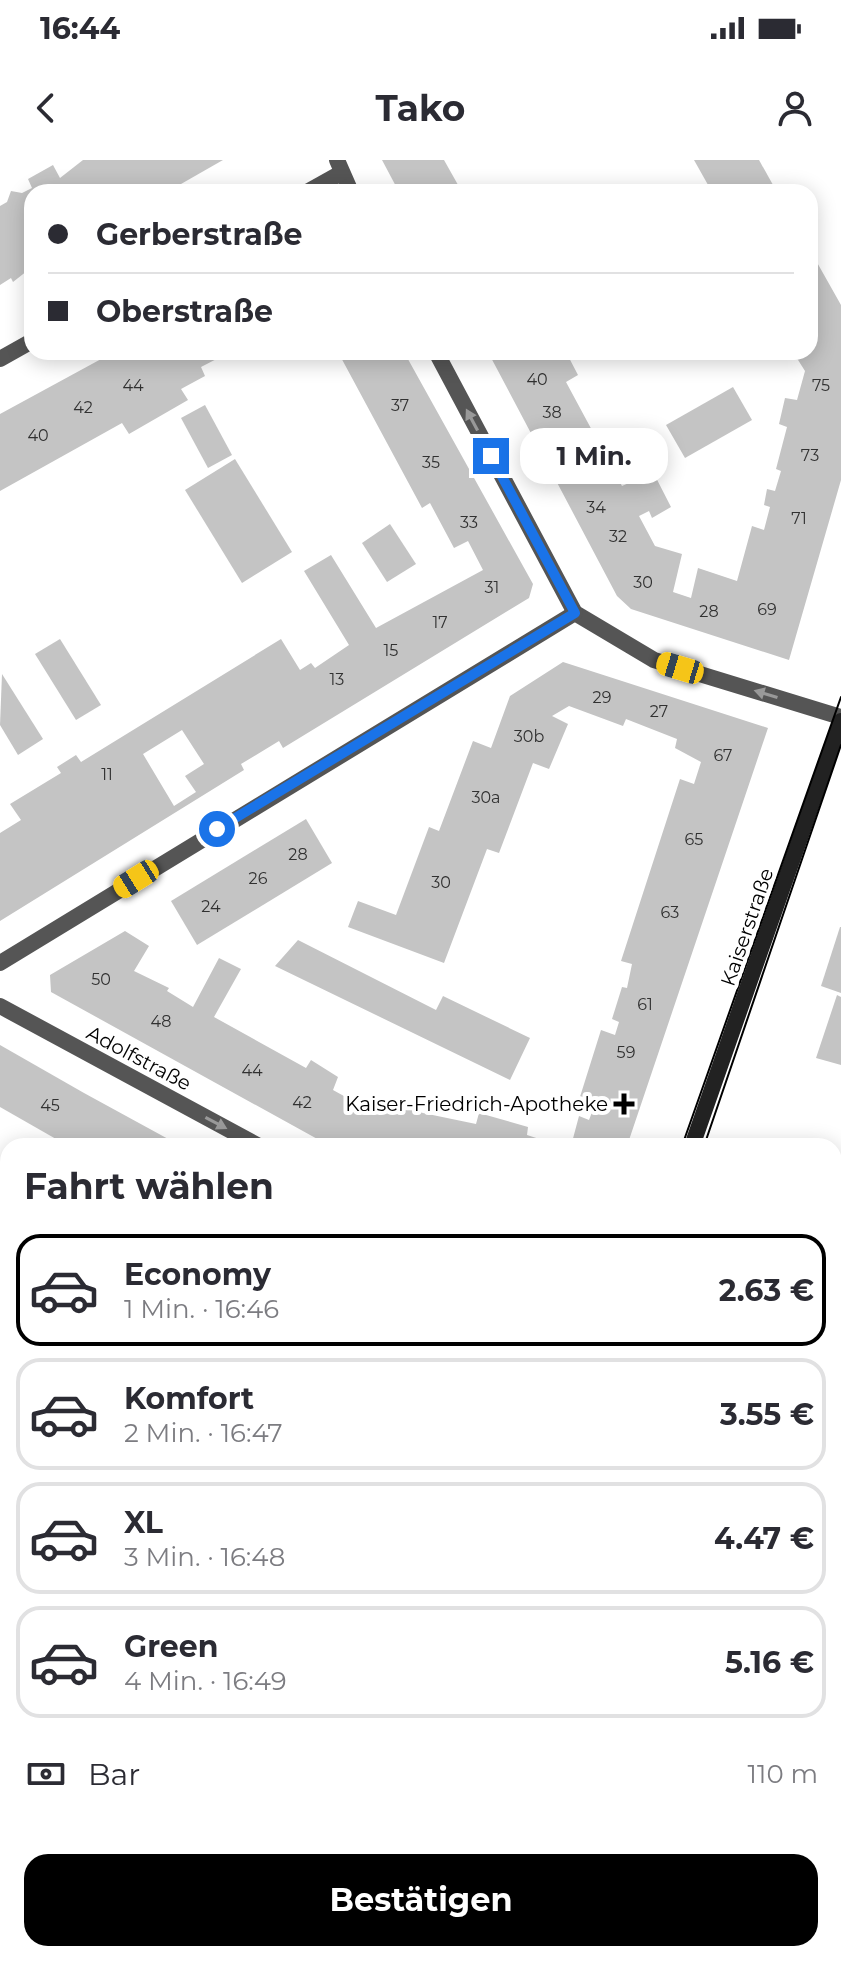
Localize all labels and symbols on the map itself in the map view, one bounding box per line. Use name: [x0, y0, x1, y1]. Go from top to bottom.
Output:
house number: 40: [526, 370, 548, 389]
house number: 44: [122, 376, 144, 395]
house number: 75: [812, 376, 830, 395]
house number: 37: [391, 396, 409, 415]
house number: 42: [73, 398, 93, 417]
house number: 38: [542, 403, 562, 422]
one-way arrow: [465, 409, 479, 432]
house number: 40: [27, 426, 49, 445]
callout: 1 Min.: [519, 428, 667, 484]
route end: [473, 438, 509, 474]
house number: 73: [801, 446, 819, 465]
house number: 35: [422, 453, 440, 472]
house number: 34: [586, 498, 606, 517]
house number: 71: [791, 509, 807, 528]
house number: 33: [460, 513, 478, 532]
house number: 32: [609, 527, 627, 546]
house number: 30: [633, 573, 653, 592]
house number: 31: [485, 578, 499, 597]
house number: 69: [757, 600, 777, 619]
house number: 28: [699, 602, 719, 621]
house number: 17: [432, 613, 448, 632]
house number: 15: [384, 641, 398, 660]
car: [654, 650, 706, 686]
house number: 13: [330, 670, 344, 689]
one-way arrow: [754, 687, 778, 700]
house number: 29: [593, 688, 611, 707]
house number: 27: [650, 702, 668, 721]
house number: 30b: [514, 727, 544, 746]
house number: 67: [713, 746, 733, 765]
house number: 11: [101, 765, 113, 784]
house number: 30a: [471, 788, 501, 807]
route start: [199, 811, 235, 847]
house number: 65: [685, 830, 703, 849]
house number: 28: [288, 845, 308, 864]
car: [109, 856, 163, 902]
street label: Kaiserstraße: [716, 865, 778, 989]
house number: 26: [249, 869, 268, 888]
house number: 30: [431, 873, 451, 892]
house number: 24: [201, 897, 221, 916]
house number: 63: [661, 903, 679, 922]
house number: 50: [91, 970, 111, 989]
house number: 61: [637, 995, 653, 1014]
house number: 48: [151, 1012, 171, 1031]
street label: Adolfstraße: [83, 1020, 195, 1096]
house number: 59: [617, 1043, 635, 1062]
house number: 44: [241, 1061, 263, 1080]
place label: Kaiser-Friedrich-Apotheke: [345, 1092, 608, 1116]
house number: 42: [292, 1093, 312, 1112]
marker: Kaiser-Friedrich-Apotheke: [615, 1095, 633, 1113]
house number: 45: [40, 1096, 60, 1115]
one-way arrow: [205, 1116, 228, 1130]

